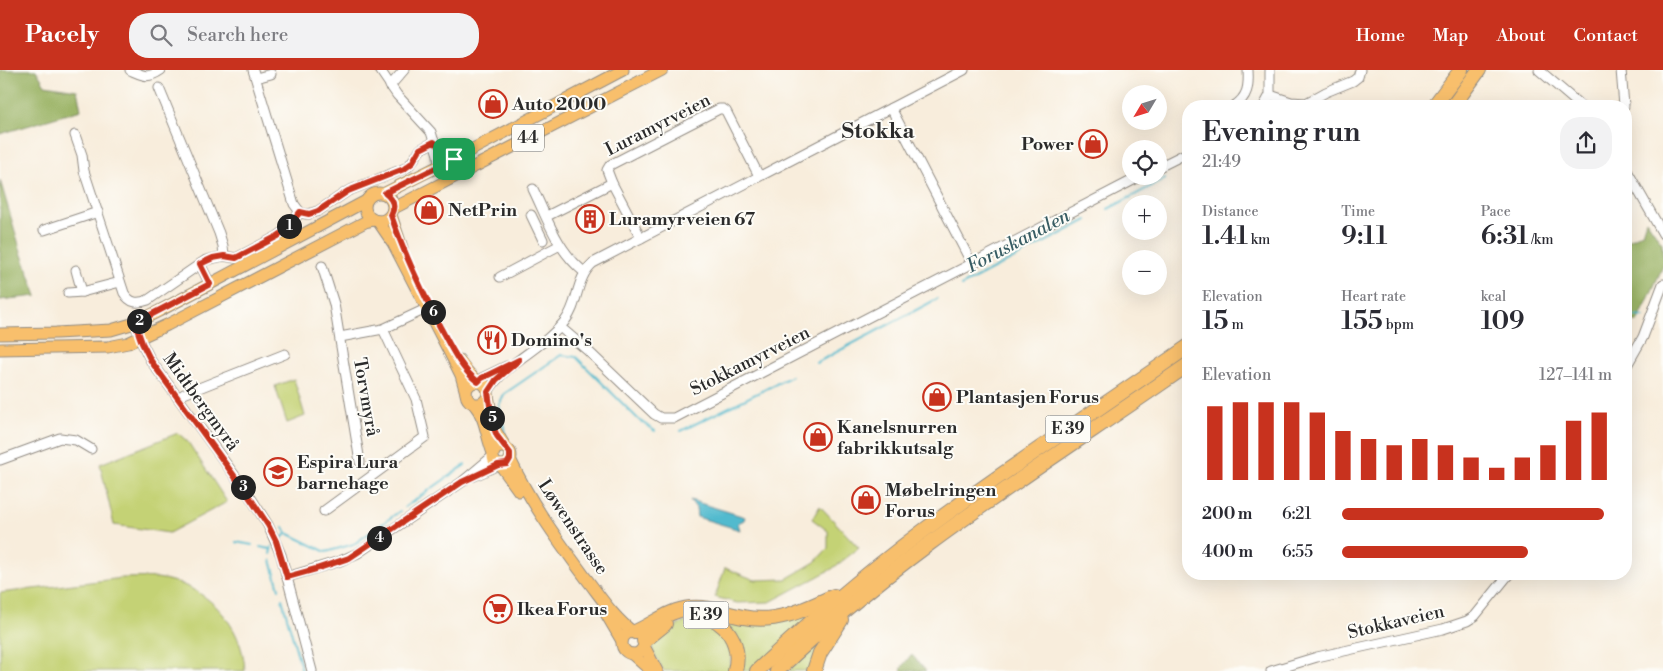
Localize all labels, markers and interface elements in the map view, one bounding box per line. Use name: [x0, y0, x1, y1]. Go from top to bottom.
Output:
search box: [129, 13, 479, 58]
text: Pacely: [25, 20, 99, 50]
icon: search: [147, 21, 175, 49]
text: Search here: [187, 23, 288, 47]
text: Home: [1356, 24, 1405, 47]
text: Map: [1433, 24, 1469, 47]
text: About: [1497, 24, 1546, 47]
text: Contact: [1574, 24, 1638, 47]
north arrow: [1122, 85, 1168, 130]
map controls: [1122, 85, 1167, 295]
street label: Luramyrveien: [601, 88, 715, 161]
shop icon: Auto 2000: [478, 89, 508, 119]
place label: Auto 2000: [511, 93, 606, 116]
text: Evening run: [1202, 115, 1361, 150]
button: share: [1560, 117, 1612, 169]
district label: Stokka: [841, 118, 916, 145]
road number: 44: [512, 124, 544, 152]
shop icon: Power: [1078, 129, 1108, 159]
place label: Power: [1021, 133, 1074, 156]
pin: [433, 138, 475, 180]
button: locate: [1122, 140, 1167, 185]
icon: arrive: [440, 145, 468, 173]
text: 21:49: [1202, 152, 1241, 172]
shop icon: NetPrin: [414, 195, 444, 225]
button: +: [1122, 195, 1167, 240]
place label: NetPrin: [448, 199, 517, 222]
water label: Foruskanalen: [962, 203, 1074, 278]
text: Distance: [1202, 203, 1259, 221]
text: Time: [1341, 203, 1375, 221]
text: Pace: [1481, 203, 1511, 221]
building icon: Luramyrveien 67: [575, 204, 605, 234]
place label: Luramyrveien 67: [609, 208, 755, 231]
pin: 1: [276, 214, 302, 238]
text: 1: [286, 217, 293, 235]
text: 1.41: [1202, 221, 1248, 252]
text: 9:11: [1341, 221, 1387, 252]
text: 6:31: [1481, 221, 1528, 252]
text: km: [1248, 231, 1270, 249]
text: /km: [1528, 231, 1553, 249]
button: −: [1122, 250, 1167, 295]
text: Elevation: [1202, 288, 1263, 306]
text: Heart rate: [1341, 288, 1406, 306]
text: kcal: [1481, 288, 1506, 306]
pin: 6: [420, 300, 446, 324]
text: 6: [429, 303, 438, 321]
text: 15: [1202, 306, 1229, 337]
text: 155: [1341, 306, 1383, 337]
text: 109: [1481, 306, 1525, 337]
pin: 2: [126, 308, 152, 334]
text: 2: [135, 312, 144, 330]
text: m: [1229, 316, 1244, 334]
text: bpm: [1383, 316, 1414, 334]
street label: Stokkamyrveien: [686, 321, 814, 401]
restaurant icon: Domino's: [477, 325, 507, 355]
place label: Domino's: [511, 329, 592, 352]
street label: Midtbergmyrå: [158, 348, 245, 456]
street label: Torvmyrå: [348, 356, 384, 439]
text: Elevation: [1202, 365, 1271, 385]
text: 127–141 m: [1539, 365, 1612, 385]
shop icon: Plantasjen Forus: [922, 382, 952, 412]
place label: Plantasjen Forus: [956, 386, 1099, 409]
pin: 5: [480, 406, 504, 430]
text: 5: [488, 409, 497, 427]
place label: Kanelsnurren fabrikkutsalg: [837, 416, 957, 460]
road number: E 39: [1046, 416, 1090, 442]
shop icon: Kanelsnurren fabrikkutsalg: [803, 422, 833, 452]
place label: Espira Lura barnehage: [297, 451, 398, 495]
school or university icon: Espira Lura barnehage: [263, 457, 293, 487]
pin: 3: [230, 474, 256, 500]
street label: Løwenstrasse: [533, 475, 613, 579]
text: 3: [239, 478, 248, 496]
place label: Møbelringen Forus: [885, 479, 996, 523]
shop icon: Møbelringen Forus: [851, 485, 881, 515]
text: 200 m: [1202, 504, 1252, 524]
text: 6:21: [1282, 504, 1312, 524]
pin: 4: [366, 526, 392, 550]
text: 4: [375, 529, 384, 547]
text: 400 m: [1202, 542, 1253, 562]
text: 6:55: [1282, 542, 1313, 562]
supermarket icon: Ikea Forus: [483, 594, 513, 624]
place label: Ikea Forus: [517, 598, 607, 621]
street label: Stokkaveien: [1345, 600, 1447, 644]
road number: E 39: [684, 602, 728, 628]

